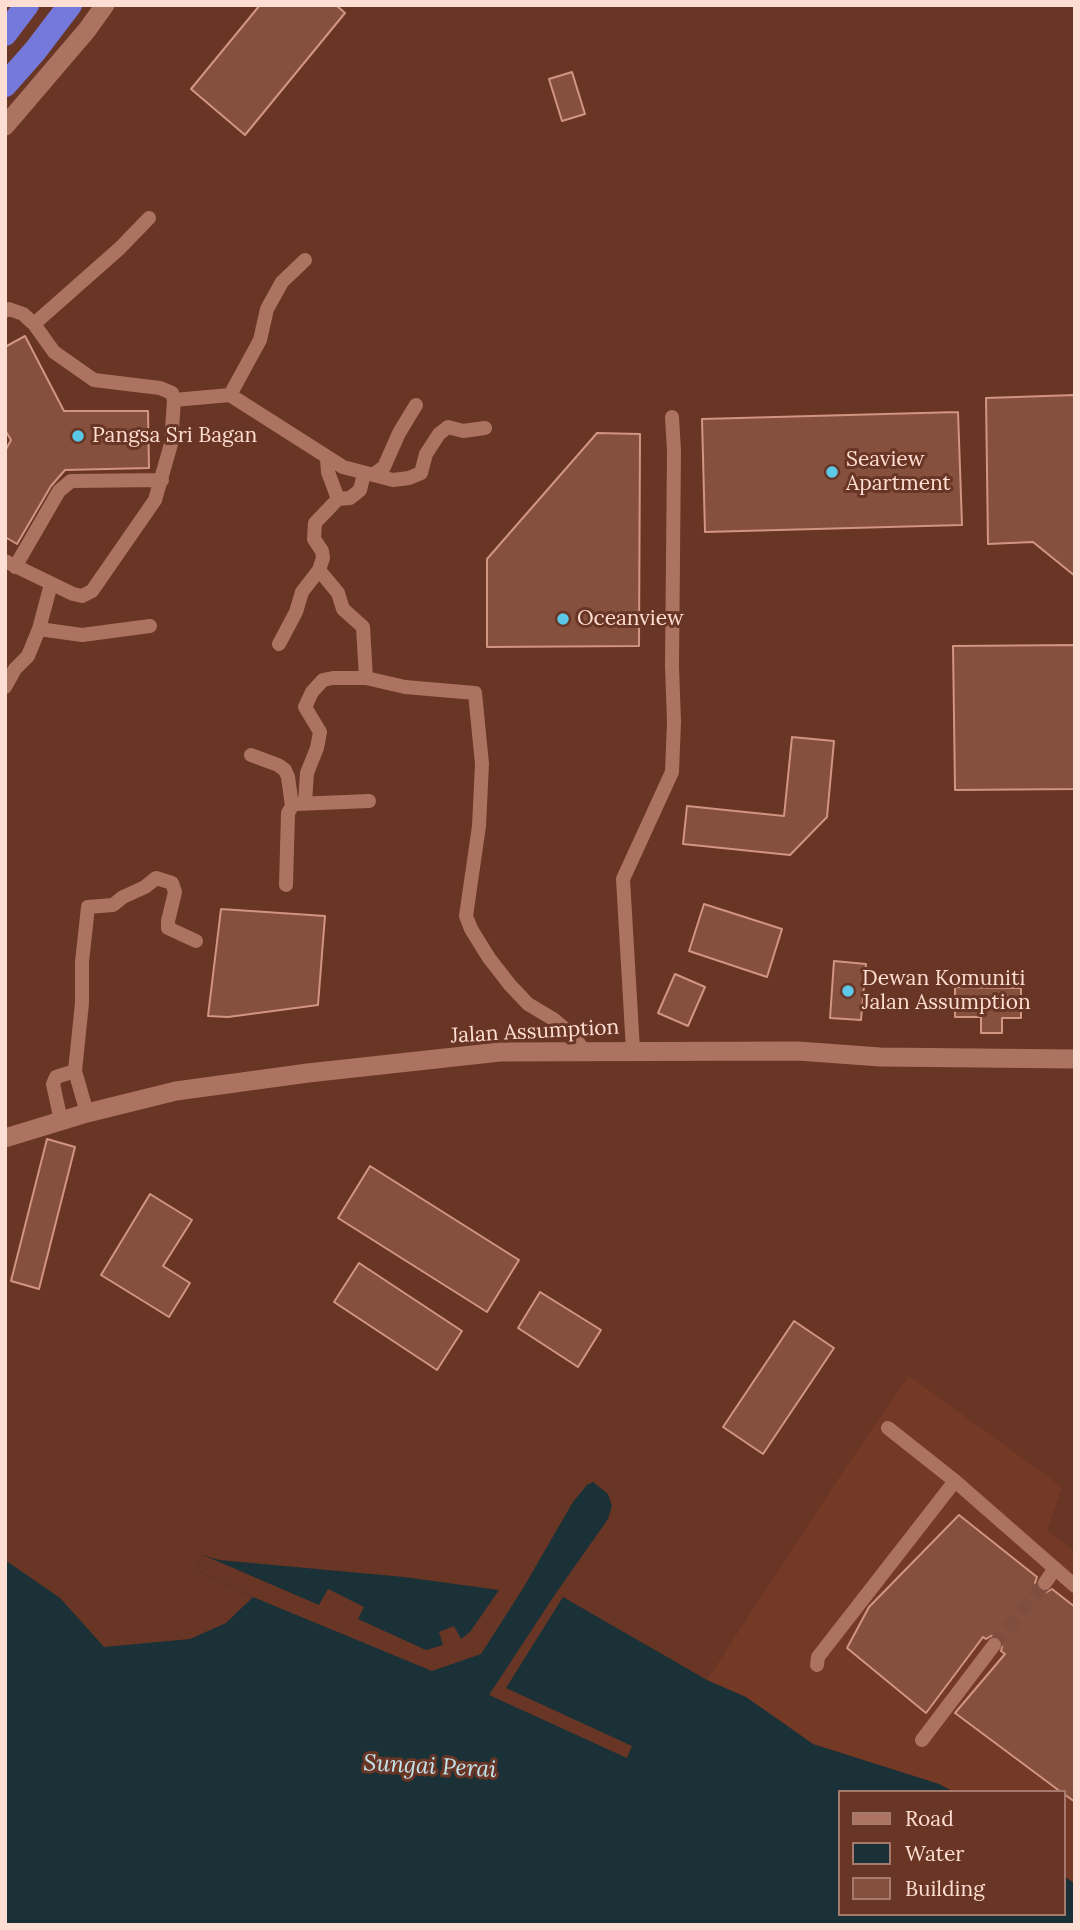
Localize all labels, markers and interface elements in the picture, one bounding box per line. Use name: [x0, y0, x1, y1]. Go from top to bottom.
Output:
place label: Pangsa Sri Bagan: [92, 423, 257, 449]
marker: Pangsa Sri Bagan: [70, 428, 86, 444]
place label: Seaview Apartment: [846, 447, 951, 497]
marker: Seaview Apartment: [824, 464, 840, 480]
place label: Oceanview: [577, 606, 684, 632]
marker: Oceanview: [555, 611, 571, 627]
place label: Dewan Komuniti Jalan Assumption: [862, 966, 1031, 1016]
marker: Dewan Komuniti Jalan Assumption: [840, 983, 856, 999]
street label: Jalan Assumption: [450, 1015, 620, 1049]
water label: Sungai Perai: [363, 1750, 497, 1784]
legend: [838, 1790, 1066, 1916]
text: Road: [905, 1805, 954, 1832]
text: Water: [905, 1840, 964, 1867]
text: Building: [905, 1875, 985, 1902]

